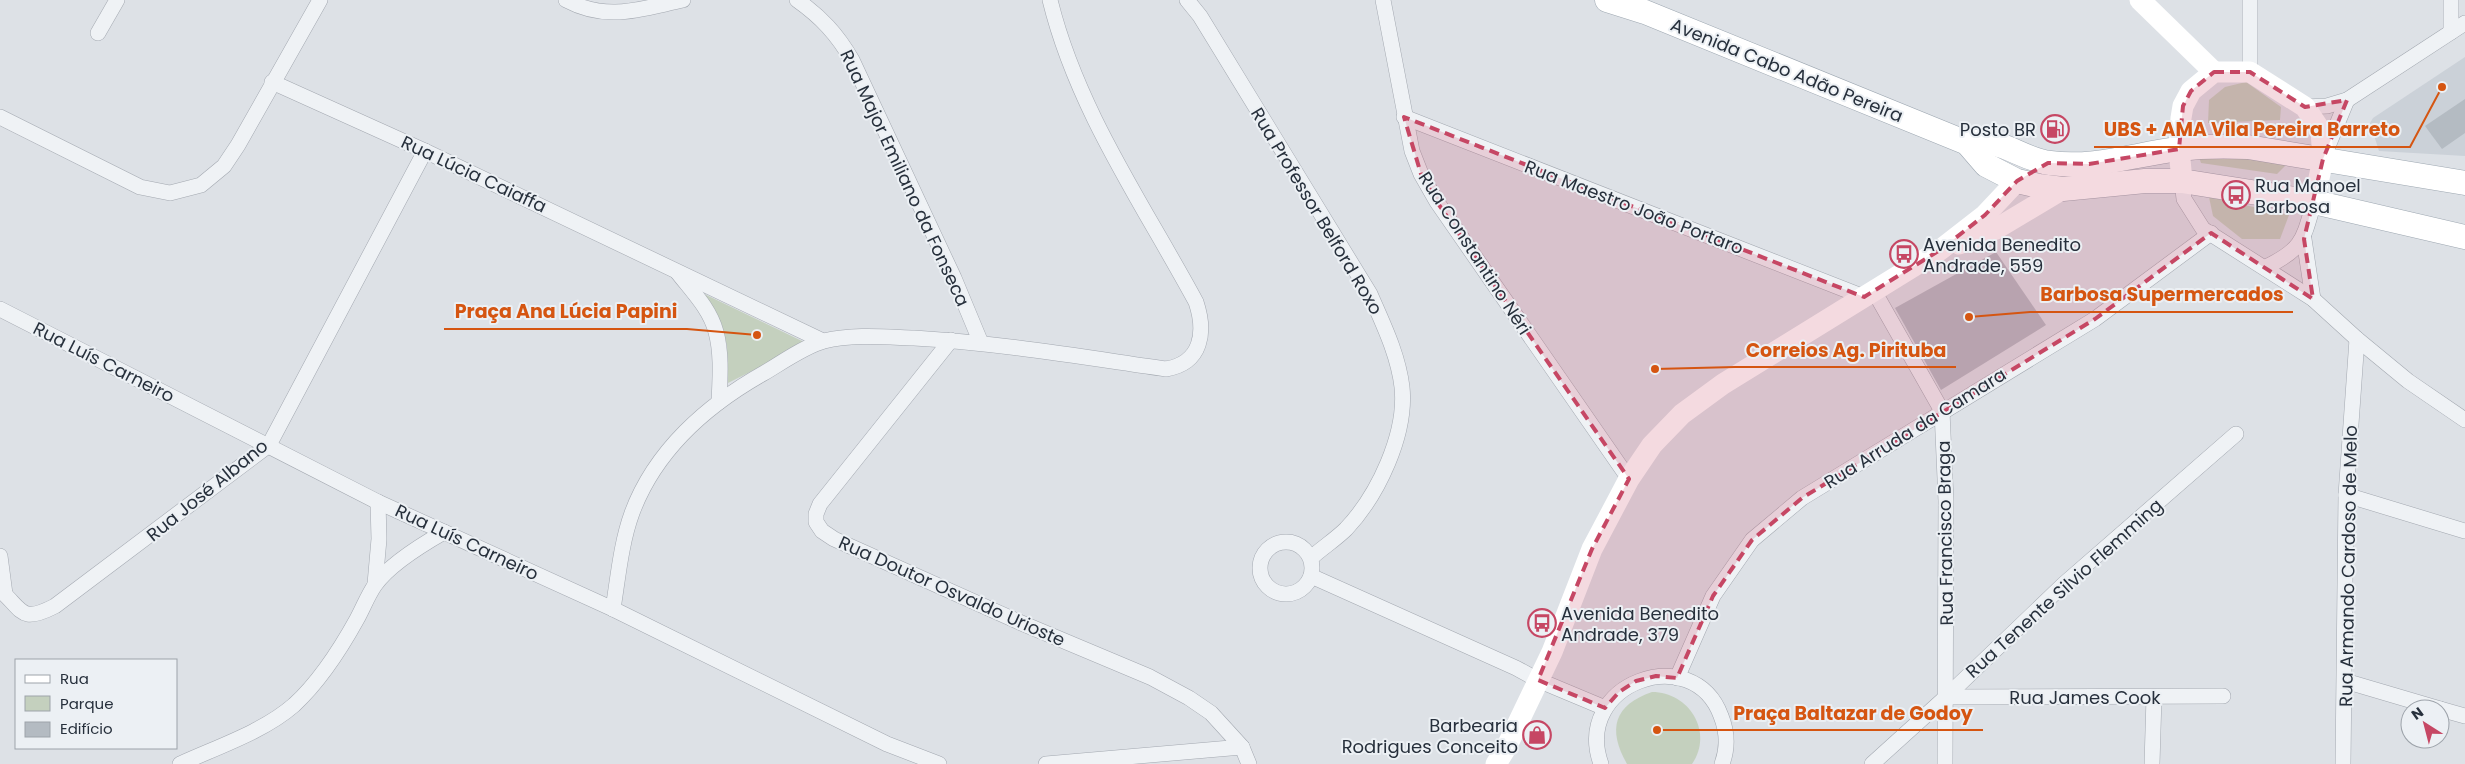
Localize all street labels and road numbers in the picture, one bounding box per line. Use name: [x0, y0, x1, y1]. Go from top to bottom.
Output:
street label: Avenida Cabo Adão Pereira: [1667, 12, 1907, 128]
street label: Rua Major Emiliano da Fonseca: [834, 46, 976, 310]
street label: Rua Professor Belford Roxo: [1245, 103, 1389, 319]
street label: Rua Lúcia Caiaffa: [397, 129, 551, 219]
street label: Rua Maestro João Portaro: [1521, 154, 1747, 260]
street label: Rua Constantino Néri: [1413, 167, 1537, 339]
street label: Rua Luís Carneiro: [29, 316, 179, 408]
street label: Rua Arruda da Camara: [1819, 362, 2011, 494]
street label: Rua Armando Cardoso de Melo: [2333, 425, 2363, 707]
street label: Rua José Albano: [141, 433, 273, 547]
street label: Rua Francisco Braga: [1931, 440, 1959, 626]
street label: Rua Tenente Silvio Flemming: [1960, 493, 2168, 683]
street label: Rua Luís Carneiro: [391, 498, 543, 586]
street label: Rua Doutor Osvaldo Urioste: [835, 530, 1069, 652]
street label: Rua James Cook: [2009, 685, 2161, 710]

